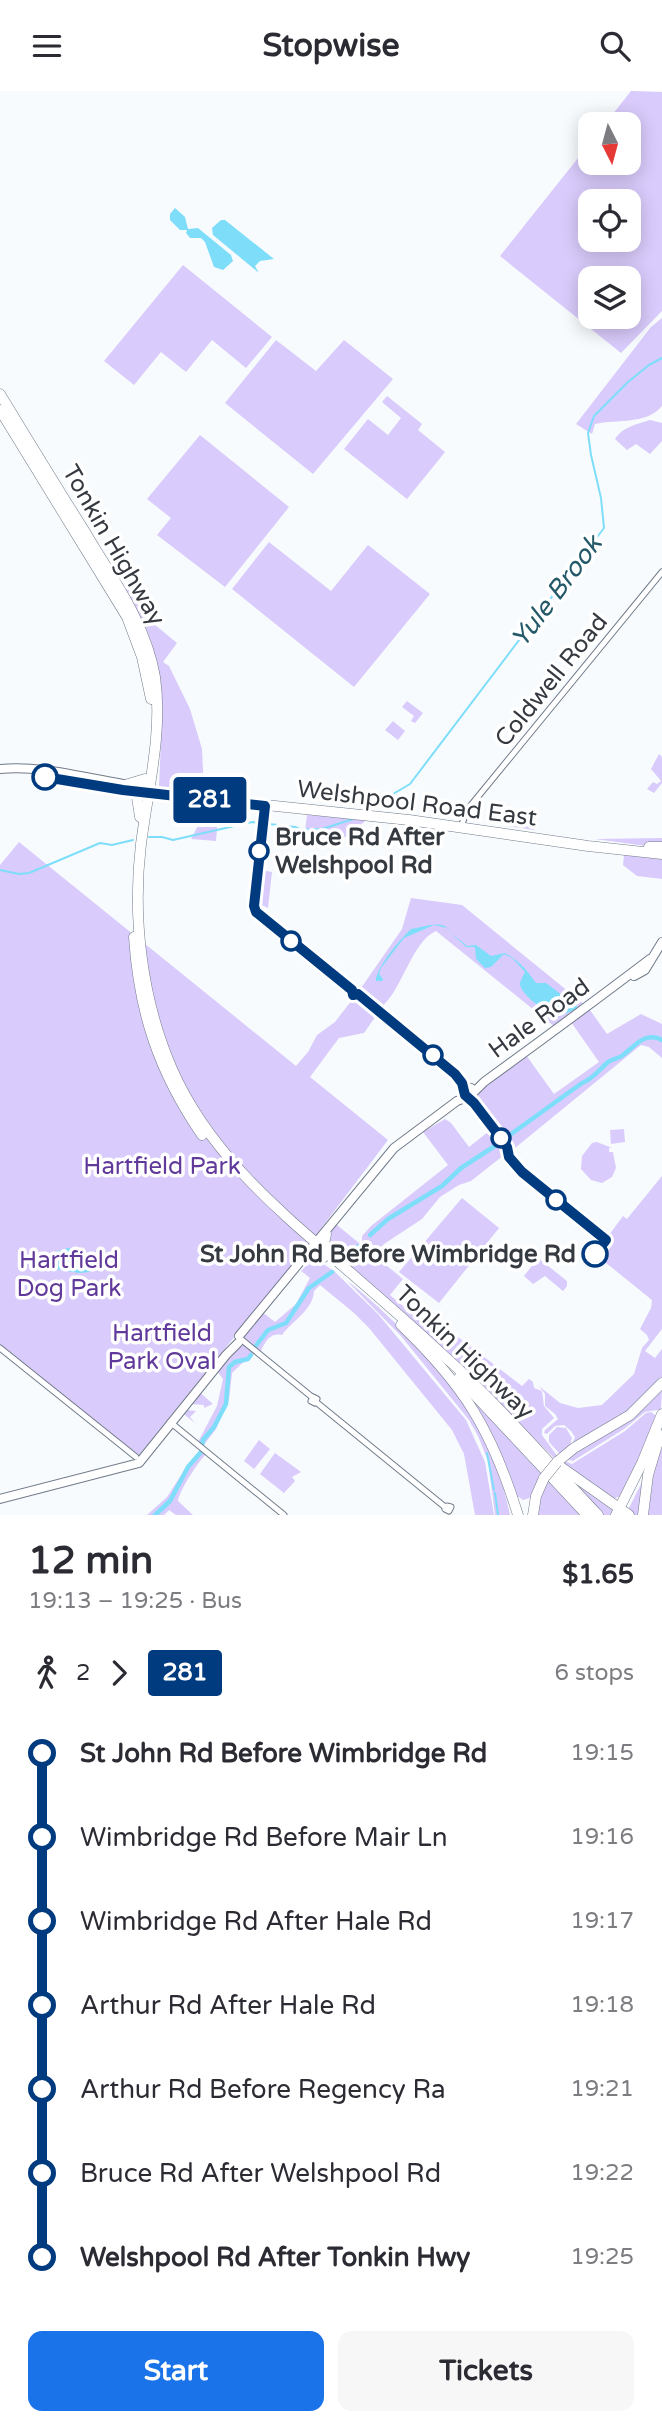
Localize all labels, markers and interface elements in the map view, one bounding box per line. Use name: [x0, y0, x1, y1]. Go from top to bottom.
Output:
icon: menu: [28, 27, 66, 65]
text: Stopwise: [262, 27, 400, 65]
icon: search: [596, 27, 634, 65]
north arrow: [578, 112, 640, 175]
map controls: [578, 112, 641, 329]
button: locate: [578, 189, 641, 252]
button: layers: [578, 266, 641, 329]
street label: Tonkin Highway: [56, 460, 171, 631]
water label: Yule Brook: [504, 528, 610, 653]
street label: Coldwell Road: [489, 608, 614, 753]
unlabelled marker: [32, 764, 58, 790]
street label: Welshpool Road East: [295, 774, 538, 833]
line badge: 281: [170, 777, 250, 823]
text: 281: [187, 785, 233, 814]
place label: Bruce Rd After Welshpool Rd: [275, 823, 445, 880]
marker: Bruce Rd After Welshpool Rd: [249, 841, 269, 861]
unlabelled marker: [281, 931, 301, 951]
street label: Hale Road: [483, 972, 595, 1065]
unlabelled marker: [423, 1045, 443, 1065]
unlabelled marker: [491, 1128, 511, 1148]
park label: Hartfield Park: [83, 1152, 241, 1181]
unlabelled marker: [546, 1190, 566, 1210]
place label: St John Rd Before Wimbridge Rd: [200, 1240, 576, 1269]
marker: St John Rd Before Wimbridge Rd: [582, 1241, 608, 1267]
park label: Hartfield Dog Park: [17, 1246, 121, 1303]
street label: Tonkin Highway: [390, 1279, 540, 1426]
park label: Hartfield Park Oval: [107, 1319, 217, 1376]
text: 12 min: [28, 1538, 153, 1584]
text: $1.65: [562, 1559, 634, 1590]
text: 19:13 – 19:25 · Bus: [28, 1587, 242, 1615]
icon: walk: [28, 1654, 66, 1692]
icon: forward: [100, 1654, 138, 1692]
text: 281: [162, 1658, 208, 1687]
text: 2: [76, 1659, 90, 1687]
text: 6 stops: [554, 1659, 634, 1687]
text: St John Rd Before Wimbridge Rd: [80, 1738, 487, 1769]
text: 19:15: [570, 1739, 634, 1767]
text: Wimbridge Rd Before Mair Ln: [80, 1822, 448, 1853]
text: 19:16: [570, 1823, 634, 1851]
text: Wimbridge Rd After Hale Rd: [80, 1906, 432, 1937]
text: 19:17: [570, 1907, 634, 1935]
text: Arthur Rd After Hale Rd: [80, 1990, 376, 2021]
text: 19:18: [570, 1991, 634, 2019]
text: Arthur Rd Before Regency Ra: [80, 2074, 446, 2105]
text: 19:21: [570, 2075, 634, 2103]
text: Bruce Rd After Welshpool Rd: [80, 2158, 441, 2189]
text: 19:22: [570, 2159, 634, 2187]
text: Welshpool Rd After Tonkin Hwy: [80, 2242, 470, 2273]
text: 19:25: [570, 2243, 634, 2271]
button: Start: [28, 2331, 324, 2411]
button: Tickets: [338, 2331, 634, 2411]

